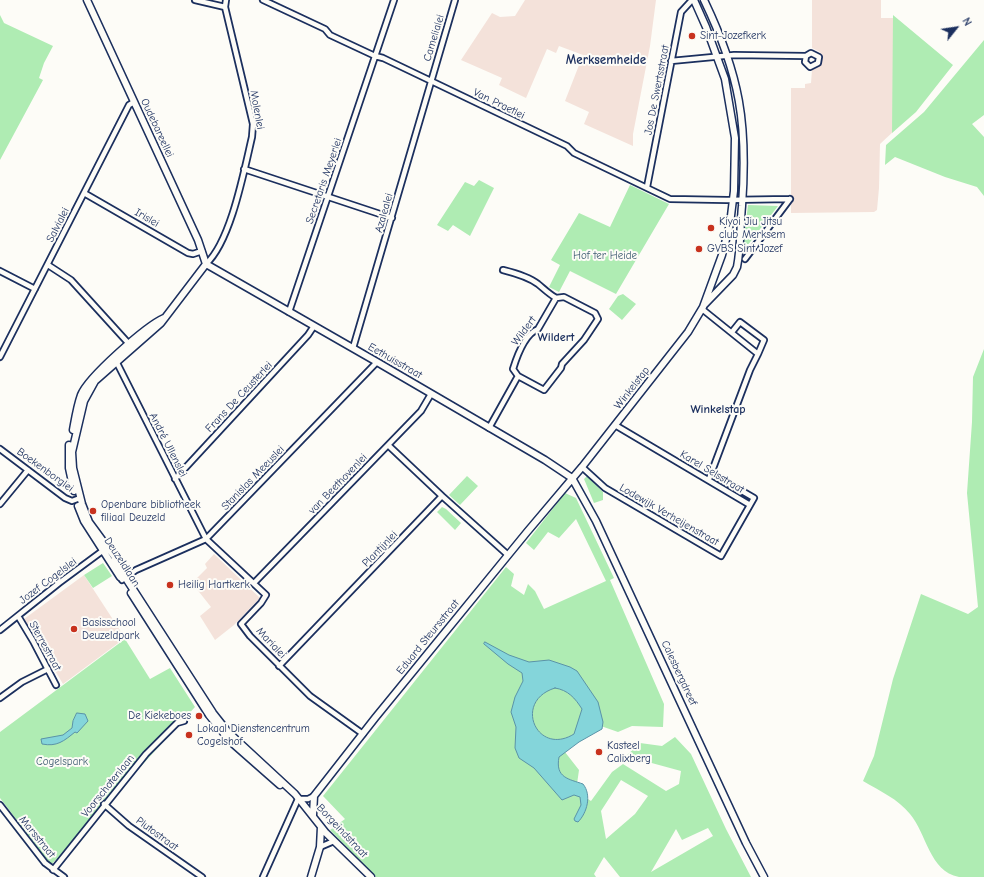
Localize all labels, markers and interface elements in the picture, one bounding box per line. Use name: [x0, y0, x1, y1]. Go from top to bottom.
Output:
north arrow: [936, 8, 976, 48]
street label: Camelialei: [421, 13, 447, 63]
text: N: [959, 15, 974, 28]
place label: Sint-Jozefkerk: [700, 29, 766, 43]
marker: Sint-Jozefkerk: [687, 31, 697, 41]
street label: Jos De Swertsstraat: [642, 44, 672, 136]
district label: Merksemheide: [566, 52, 646, 68]
street label: Van Praetlei: [471, 86, 527, 122]
street label: Molenlei: [247, 89, 267, 131]
street label: Oudebareellei: [138, 96, 176, 160]
street label: Secretaris Meyerlei: [303, 136, 345, 226]
street label: Azalealei: [372, 192, 396, 234]
street label: Salvialei: [44, 205, 72, 245]
street label: Irislei: [132, 206, 162, 230]
place label: Kiyoi Jiu Jitsu club Merksem: [719, 215, 785, 241]
marker: Kiyoi Jiu Jitsu club Merksem: [706, 223, 716, 233]
place label: GVBS Sint Jozef: [707, 242, 782, 256]
marker: GVBS Sint Jozef: [694, 244, 704, 254]
park label: Hof ter Heide: [573, 249, 637, 263]
street label: Wildert: [509, 314, 539, 348]
district label: Wildert: [538, 331, 574, 345]
street label: Eethuisstraat: [366, 340, 424, 382]
street label: Frans De Ceusterlei: [203, 359, 275, 435]
street label: Winkelstap: [611, 364, 653, 412]
district label: Winkelstap: [690, 403, 746, 417]
street label: André Ullenslei: [146, 411, 190, 479]
street label: Stanislas Meeuslei: [219, 443, 287, 513]
street label: Boekenborglei: [14, 445, 76, 495]
street label: Karel Selsstraat: [678, 448, 746, 496]
street label: van Beethovenlei: [306, 451, 370, 517]
street label: Lodewijk Verheijenstraat: [617, 481, 721, 549]
place label: Openbare bibliotheek filiaal Deuzeld: [101, 498, 201, 524]
marker: Openbare bibliotheek filiaal Deuzeld: [88, 506, 98, 516]
street label: Plantijnlei: [360, 528, 400, 570]
street label: Deuzeldlaan: [101, 535, 143, 589]
street label: Jozef Cogelslei: [17, 555, 79, 607]
place label: Heilig Hartkerk: [178, 578, 250, 592]
marker: Heilig Hartkerk: [165, 580, 175, 590]
street label: Eduard Steursstraat: [394, 597, 462, 677]
place label: Basisschool Deuzeldpark: [82, 616, 140, 642]
street label: Sterrestraat: [26, 619, 64, 673]
marker: Basisschool Deuzeldpark: [69, 624, 79, 634]
street label: Marialei: [253, 625, 289, 661]
street label: Calesbergdreef: [658, 638, 700, 708]
place label: De Kiekeboes: [128, 709, 191, 723]
marker: De Kiekeboes: [194, 711, 204, 721]
place label: Lokaal Dienstencentrum Cogelshof: [197, 722, 310, 748]
marker: Lokaal Dienstencentrum Cogelshof: [184, 730, 194, 740]
place label: Kasteel Calixberg: [607, 739, 651, 765]
marker: Kasteel Calixberg: [594, 747, 604, 757]
street label: Voorschotenlaan: [79, 752, 137, 820]
park label: Cogelspark: [36, 755, 88, 769]
street label: Borgeindstraat: [314, 801, 370, 861]
street label: Marsstraat: [16, 813, 58, 861]
street label: Plutostraat: [133, 814, 181, 854]

